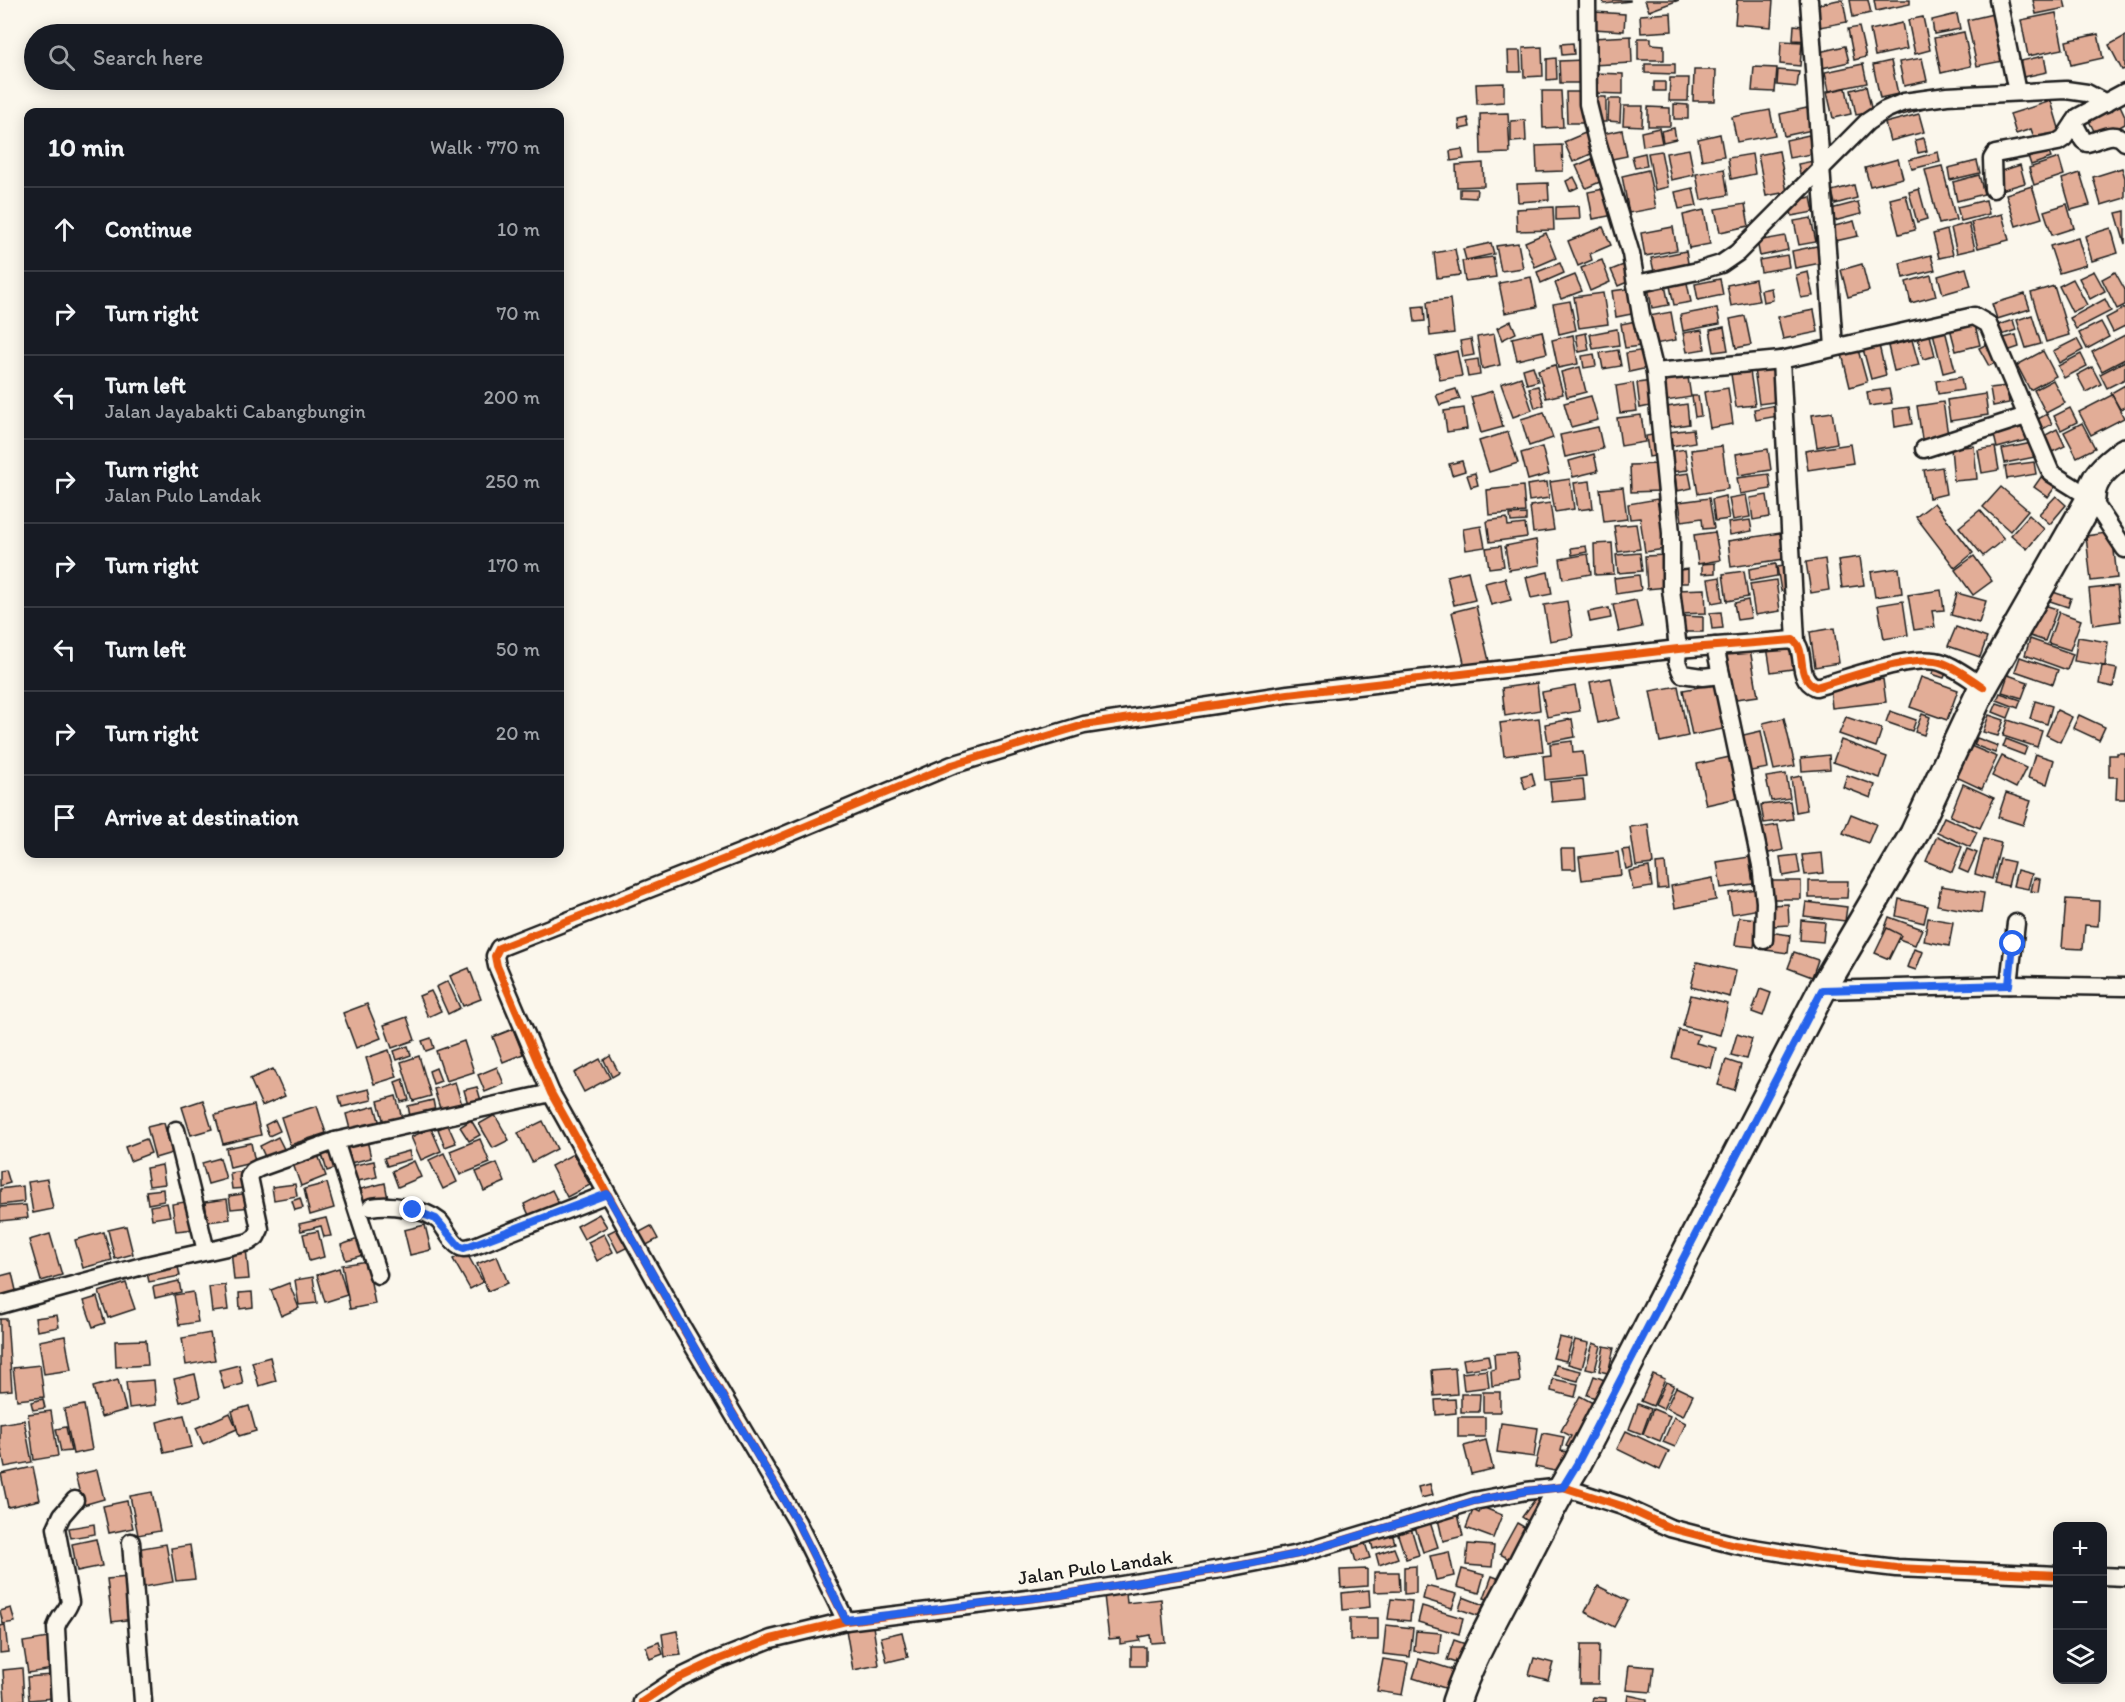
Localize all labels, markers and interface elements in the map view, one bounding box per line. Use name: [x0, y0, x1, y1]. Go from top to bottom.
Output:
search box: [24, 24, 564, 90]
icon: search: [45, 41, 78, 74]
text: Search here: [93, 44, 203, 71]
text: 10 min: [48, 131, 124, 163]
text: Walk · 770 m: [430, 135, 540, 159]
icon: ahead: [48, 213, 81, 246]
text: Continue: [105, 216, 192, 243]
text: 10 m: [497, 217, 540, 241]
icon: right: [48, 297, 81, 330]
text: Turn right: [105, 300, 199, 327]
text: 70 m: [496, 301, 540, 325]
text: Turn left: [105, 372, 186, 399]
icon: left: [48, 381, 81, 414]
text: 200 m: [484, 385, 540, 409]
text: Jalan Jayabakti Cabangbungin: [105, 399, 366, 423]
text: Turn right: [105, 456, 199, 483]
icon: right: [48, 465, 81, 498]
text: 250 m: [485, 469, 540, 493]
text: Jalan Pulo Landak: [105, 483, 261, 507]
icon: right: [48, 549, 81, 582]
text: Turn right: [105, 552, 199, 579]
text: 170 m: [487, 553, 540, 577]
icon: left: [48, 633, 81, 666]
text: Turn left: [105, 636, 186, 663]
text: 50 m: [496, 637, 540, 661]
icon: right: [48, 717, 81, 750]
text: Turn right: [105, 720, 199, 747]
text: 20 m: [496, 721, 540, 745]
icon: arrive: [48, 801, 81, 834]
text: Arrive at destination: [105, 804, 299, 831]
route start: [1999, 930, 2025, 956]
route end: [399, 1196, 425, 1222]
map controls: [2053, 1522, 2107, 1684]
button: +: [2053, 1522, 2107, 1576]
street label: Jalan Pulo Landak: [1016, 1544, 1175, 1590]
button: −: [2053, 1576, 2107, 1630]
button: layers: [2053, 1630, 2107, 1684]

